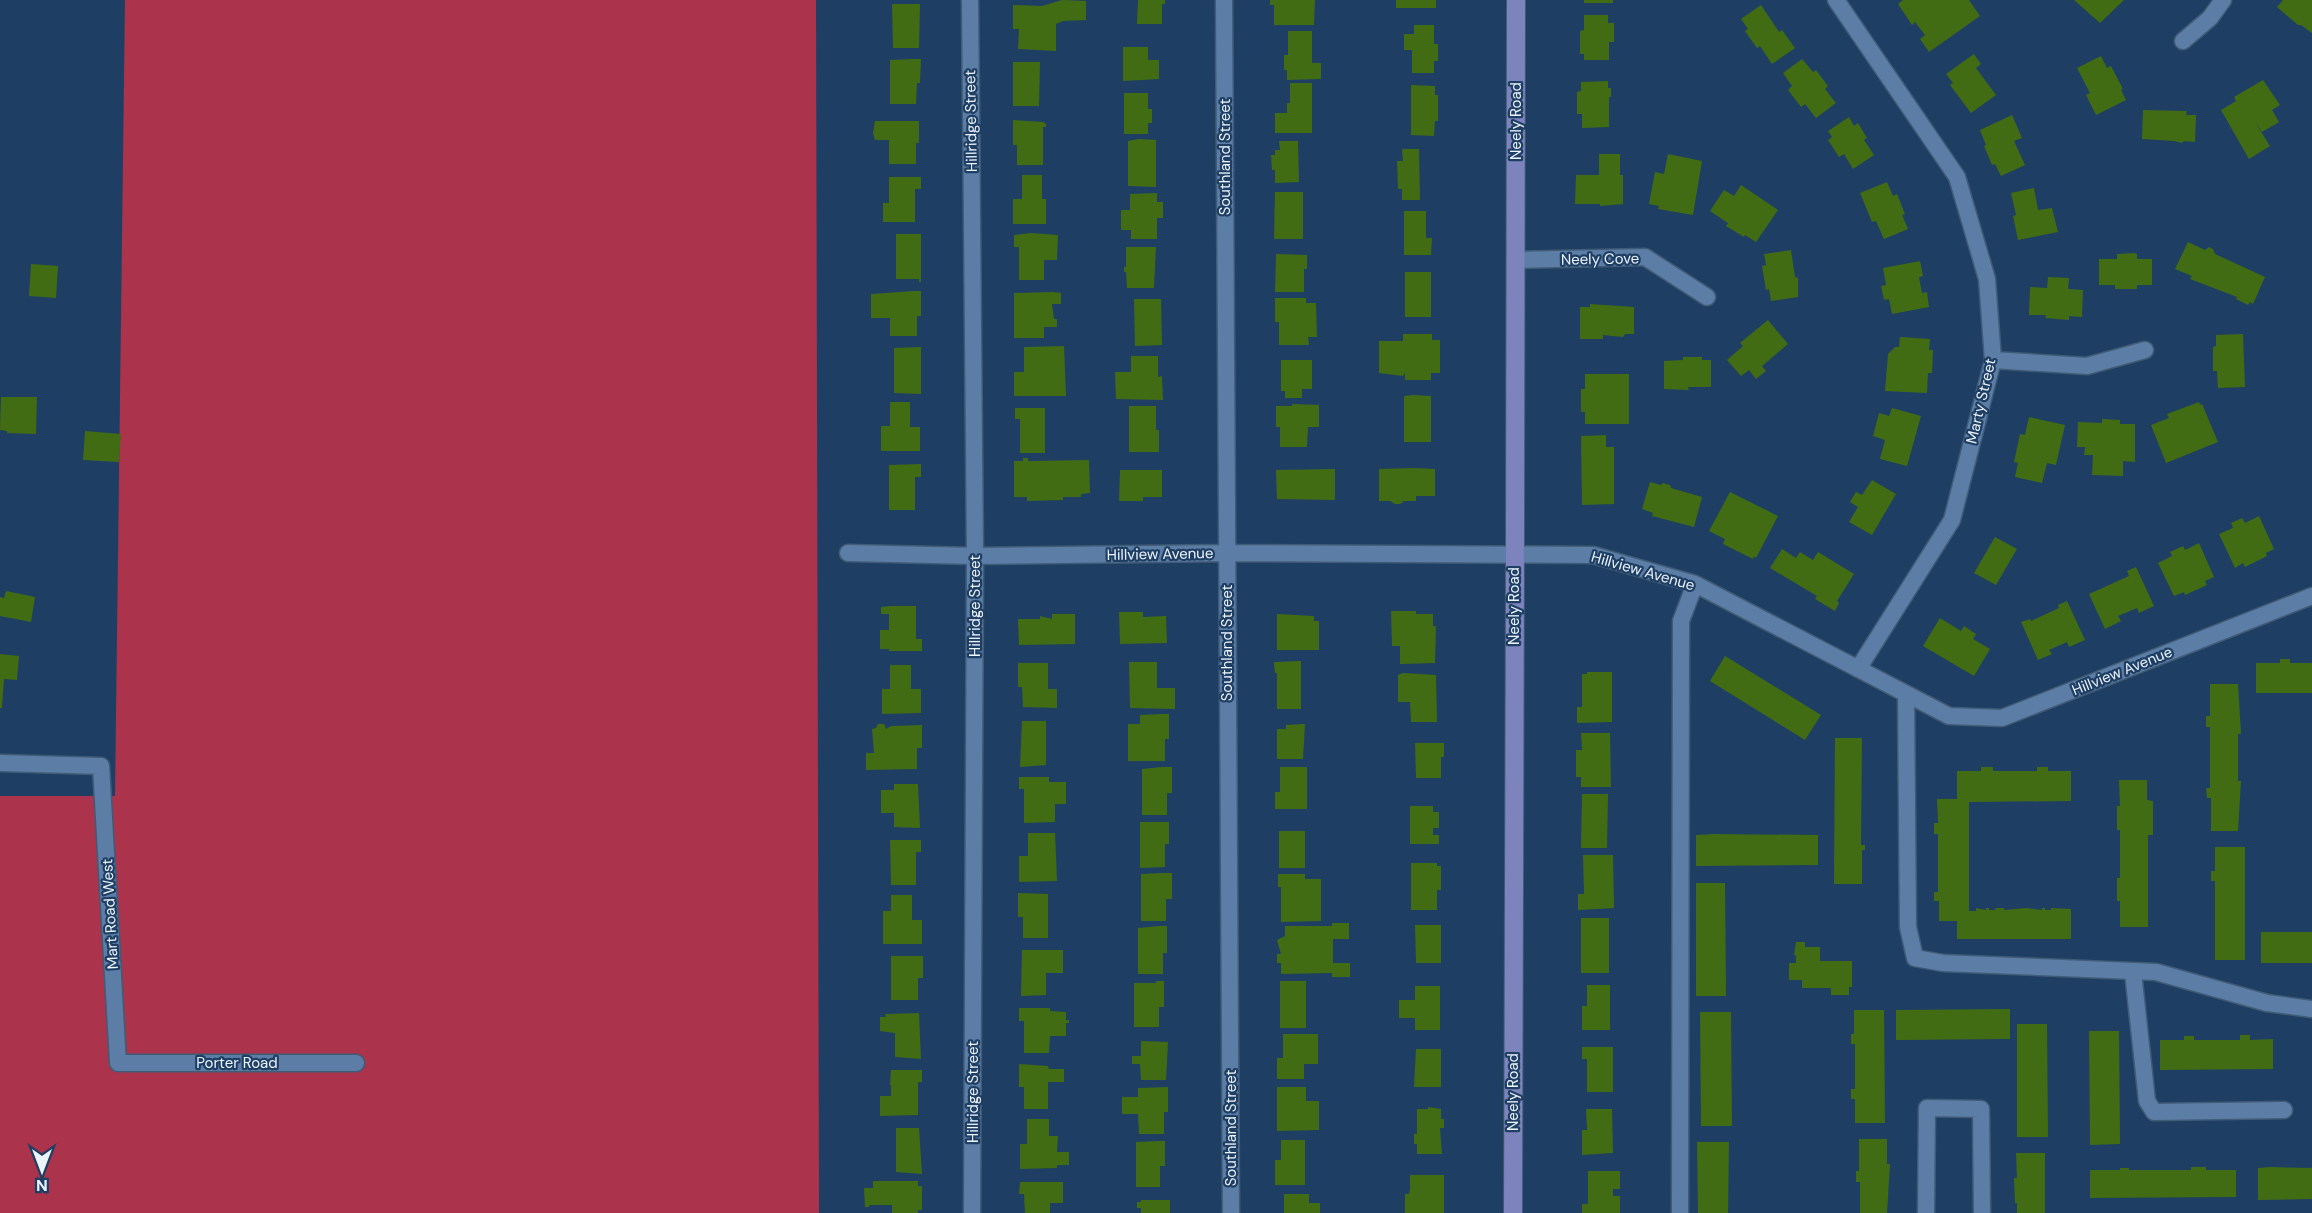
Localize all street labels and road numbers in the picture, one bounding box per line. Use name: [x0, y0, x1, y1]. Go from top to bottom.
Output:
street label: Hillridge Street: [960, 70, 982, 172]
street label: Neely Road: [1506, 82, 1526, 160]
street label: Southland Street: [1215, 99, 1235, 215]
street label: Neely Cove: [1561, 248, 1639, 270]
street label: Marty Street: [1961, 356, 2001, 446]
street label: Hillview Avenue: [1107, 543, 1213, 565]
street label: Hillview Avenue: [1589, 547, 1697, 595]
street label: Hillridge Street: [965, 555, 985, 657]
street label: Neely Road: [1504, 567, 1524, 645]
street label: Southland Street: [1217, 585, 1237, 701]
street label: Hillview Avenue: [2069, 642, 2175, 700]
street label: Mart Road West: [97, 858, 123, 970]
street label: Hillridge Street: [963, 1041, 983, 1143]
street label: Porter Road: [196, 1053, 278, 1073]
street label: Neely Road: [1503, 1053, 1523, 1131]
street label: Southland Street: [1221, 1070, 1241, 1186]

